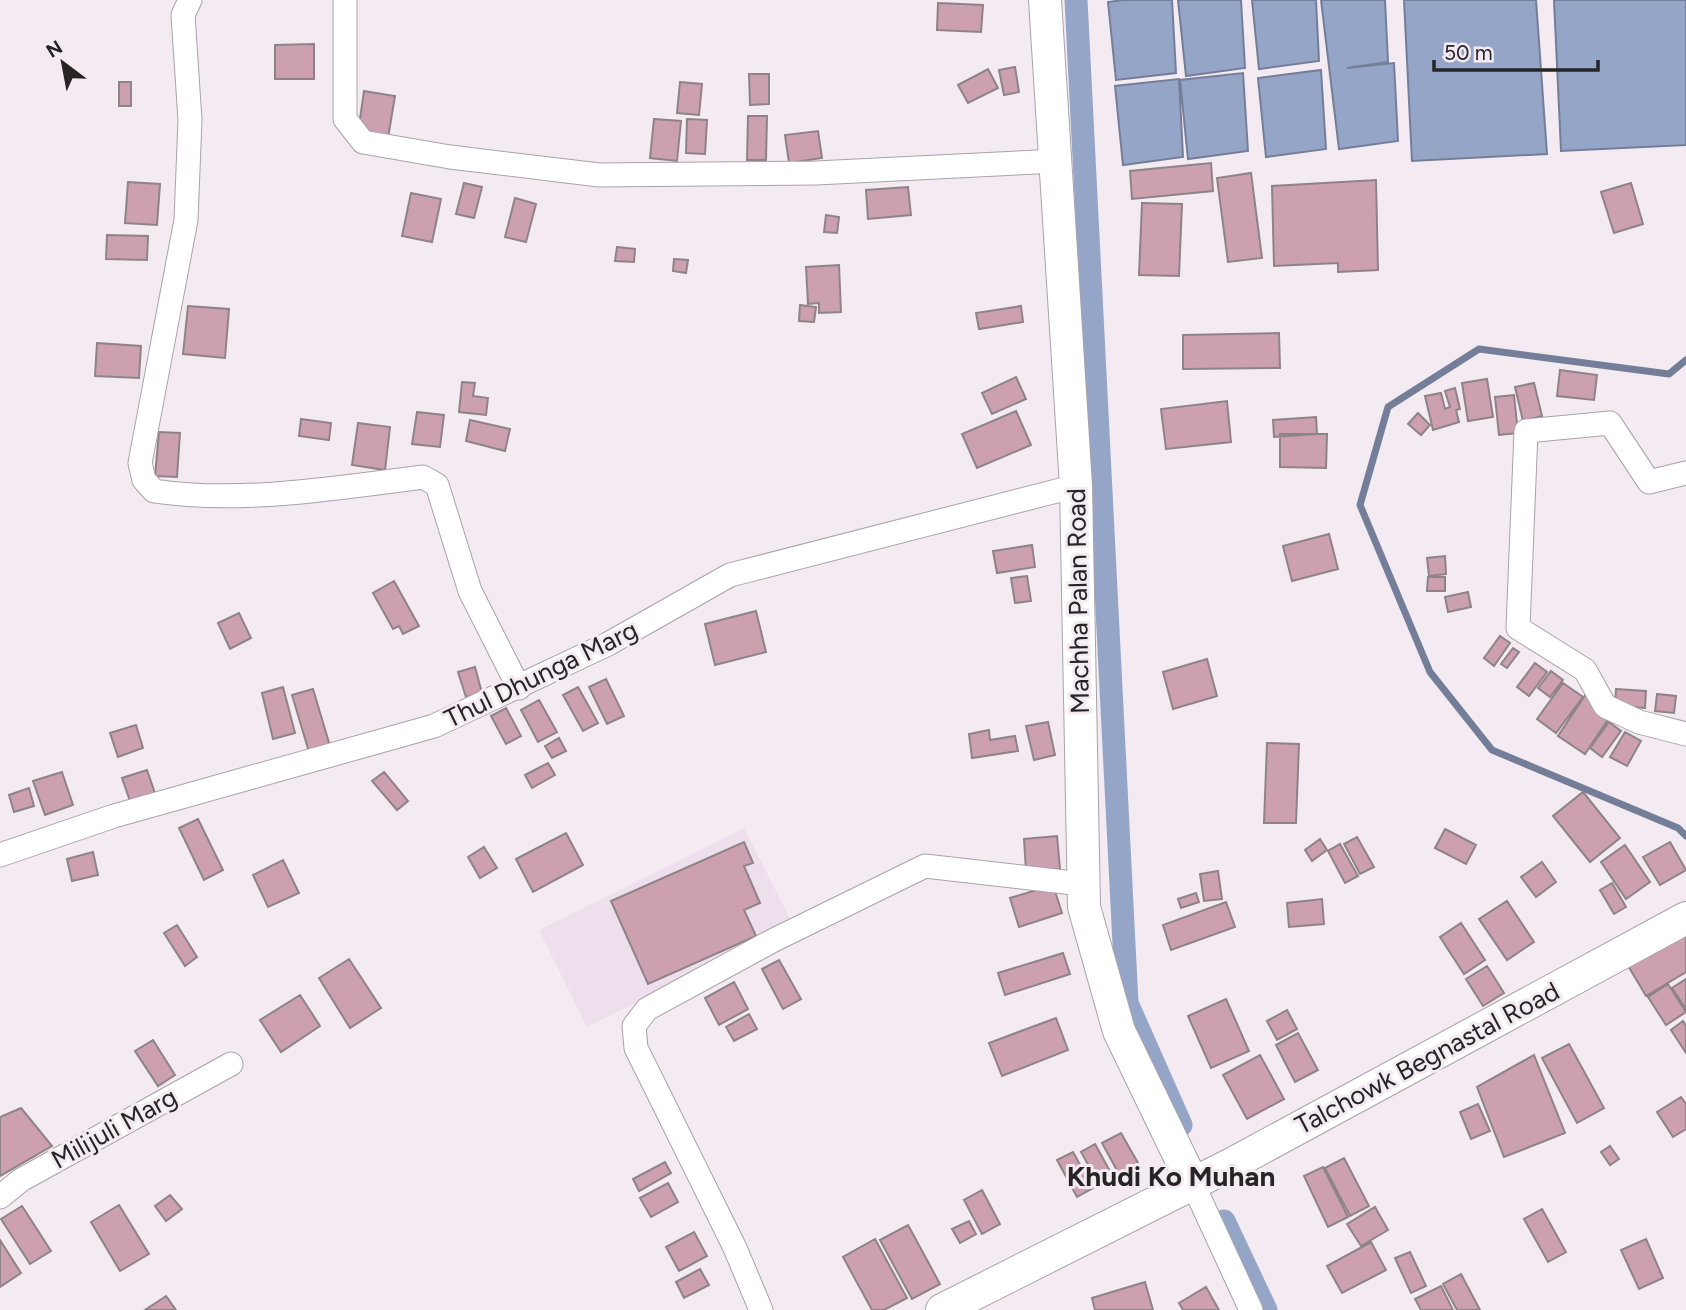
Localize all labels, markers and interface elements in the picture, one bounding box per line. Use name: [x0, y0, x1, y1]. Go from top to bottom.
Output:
north arrow: [28, 28, 98, 98]
scale bar: [1434, 28, 1598, 72]
text: N: [42, 35, 67, 63]
text: 50 m: [1444, 40, 1493, 65]
street label: Machha Palan Road: [1060, 488, 1096, 714]
street label: Thul Dhunga Marg: [439, 613, 643, 735]
street label: Talchowk Begnastal Road: [1289, 975, 1565, 1141]
street label: Milijuli Marg: [46, 1080, 182, 1176]
district label: Khudi Ko Muhan: [1067, 1159, 1275, 1193]

